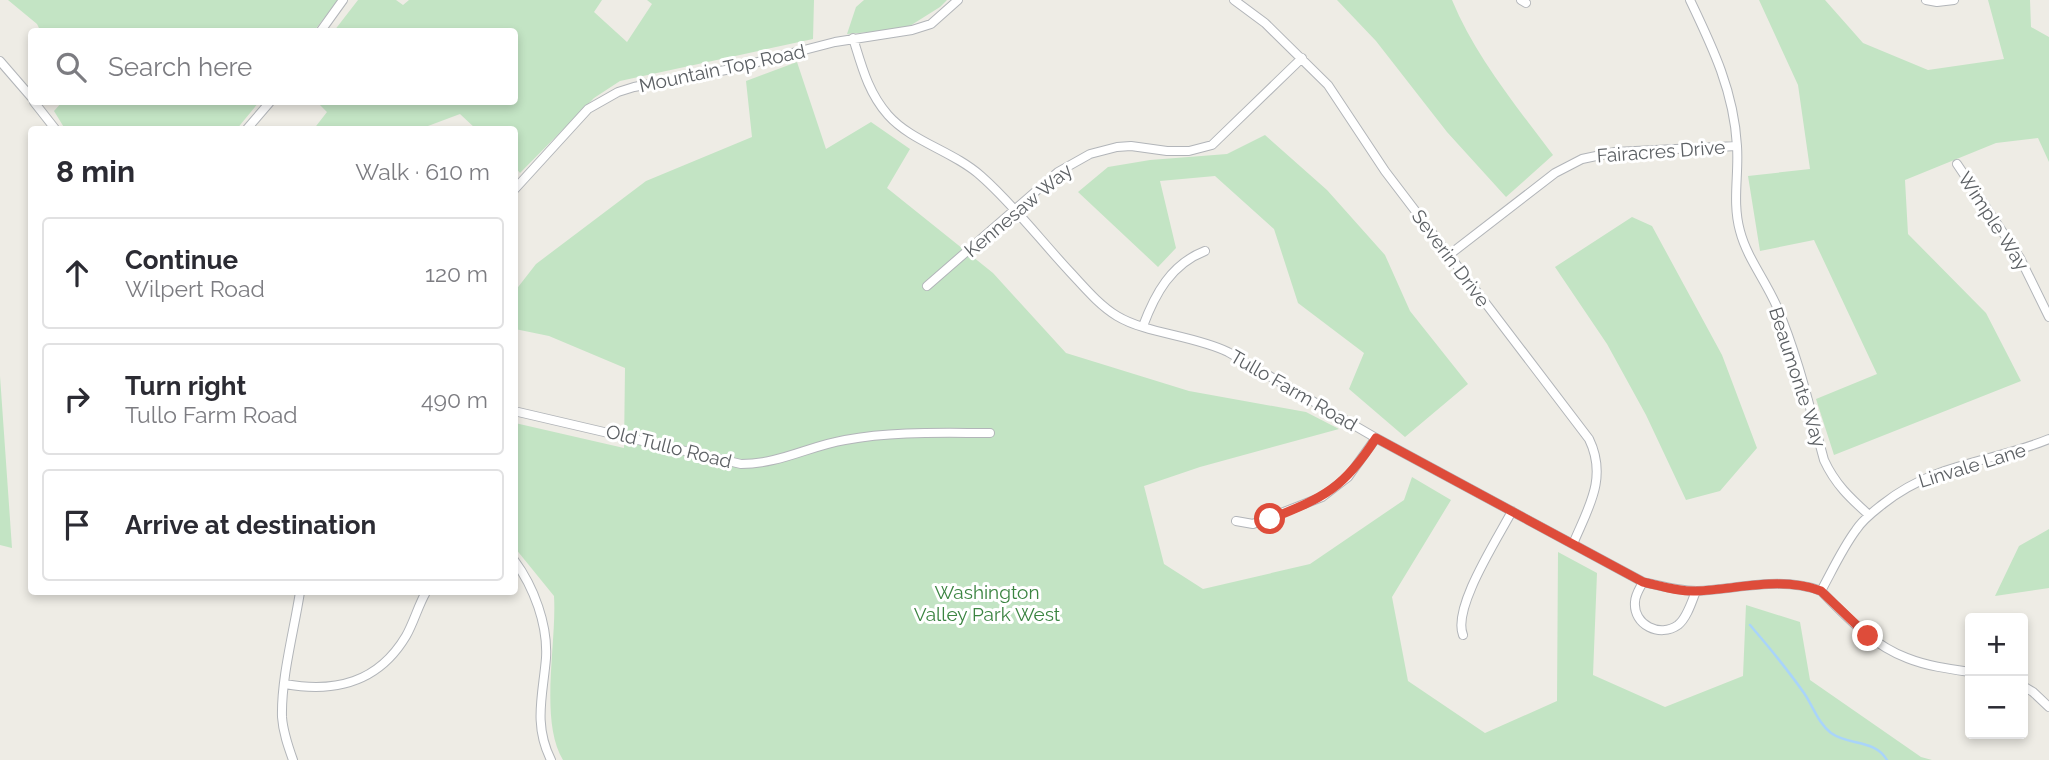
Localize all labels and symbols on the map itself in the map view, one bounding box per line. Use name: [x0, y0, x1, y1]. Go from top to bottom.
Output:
street label: Mountain Top Road: [637, 40, 807, 96]
street label: Fairacres Drive: [1596, 136, 1726, 166]
street label: Kennesaw Way: [960, 159, 1076, 261]
street label: Wimple Way: [1954, 168, 2034, 274]
street label: Severin Drive: [1407, 205, 1495, 311]
street label: Beaumonte Way: [1765, 304, 1831, 450]
street label: Tullo Farm Road: [1227, 345, 1361, 435]
street label: Old Tullo Road: [604, 420, 734, 472]
street label: Linvale Lane: [1916, 438, 2028, 492]
route start: [1254, 503, 1285, 534]
park label: Washington Valley Park West: [914, 581, 1061, 625]
route end: [1852, 620, 1883, 651]

